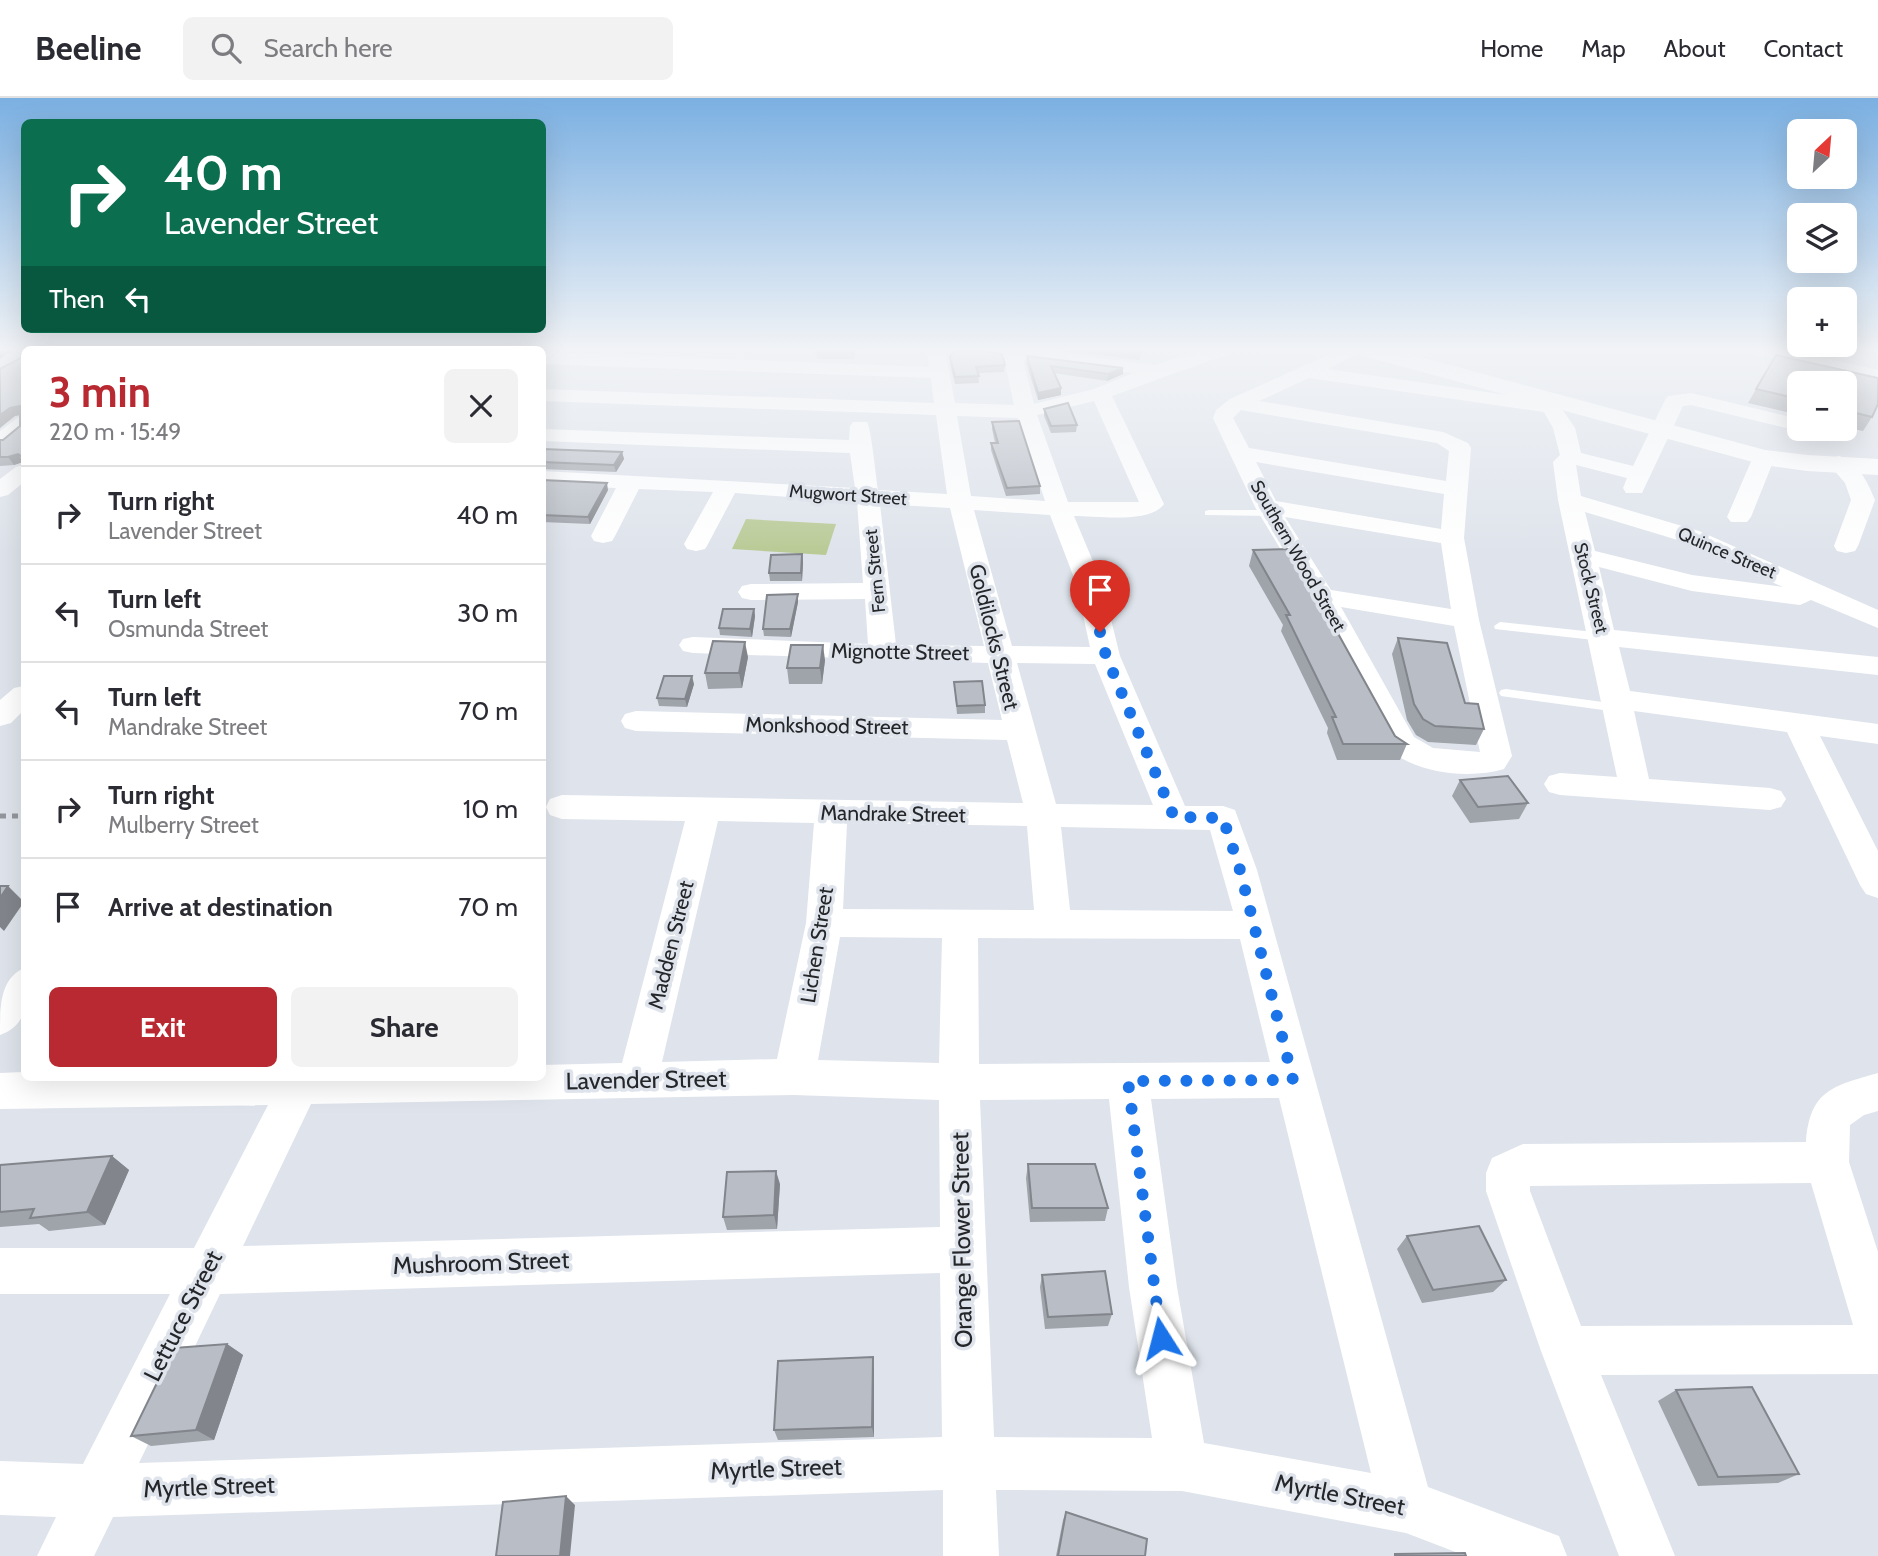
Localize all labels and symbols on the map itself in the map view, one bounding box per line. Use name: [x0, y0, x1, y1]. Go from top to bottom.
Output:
north arrow: [1787, 119, 1857, 189]
street label: Southern Wood Street: [1246, 476, 1350, 636]
street label: Mugwort Street: [789, 480, 907, 510]
street label: Quince Street: [1675, 522, 1779, 584]
street label: Fern Street: [860, 528, 890, 614]
street label: Stock Street: [1569, 540, 1613, 636]
pin: [1070, 560, 1130, 632]
street label: Goldilocks Street: [964, 561, 1025, 712]
street label: Mignotte Street: [831, 638, 969, 665]
street label: Monkshood Street: [745, 712, 909, 739]
street label: Mandrake Street: [820, 800, 966, 827]
street label: Madden Street: [642, 878, 699, 1012]
street label: Lichen Street: [795, 885, 838, 1005]
street label: Lavender Street: [565, 1064, 727, 1095]
street label: Orange Flower Street: [945, 1132, 978, 1348]
street label: Mushroom Street: [392, 1245, 570, 1280]
street label: Lettuce Street: [137, 1246, 228, 1386]
position arrow: [1124, 1301, 1198, 1375]
street label: Myrtle Street: [710, 1452, 842, 1485]
street label: Myrtle Street: [1273, 1468, 1407, 1521]
street label: Myrtle Street: [143, 1470, 275, 1503]

